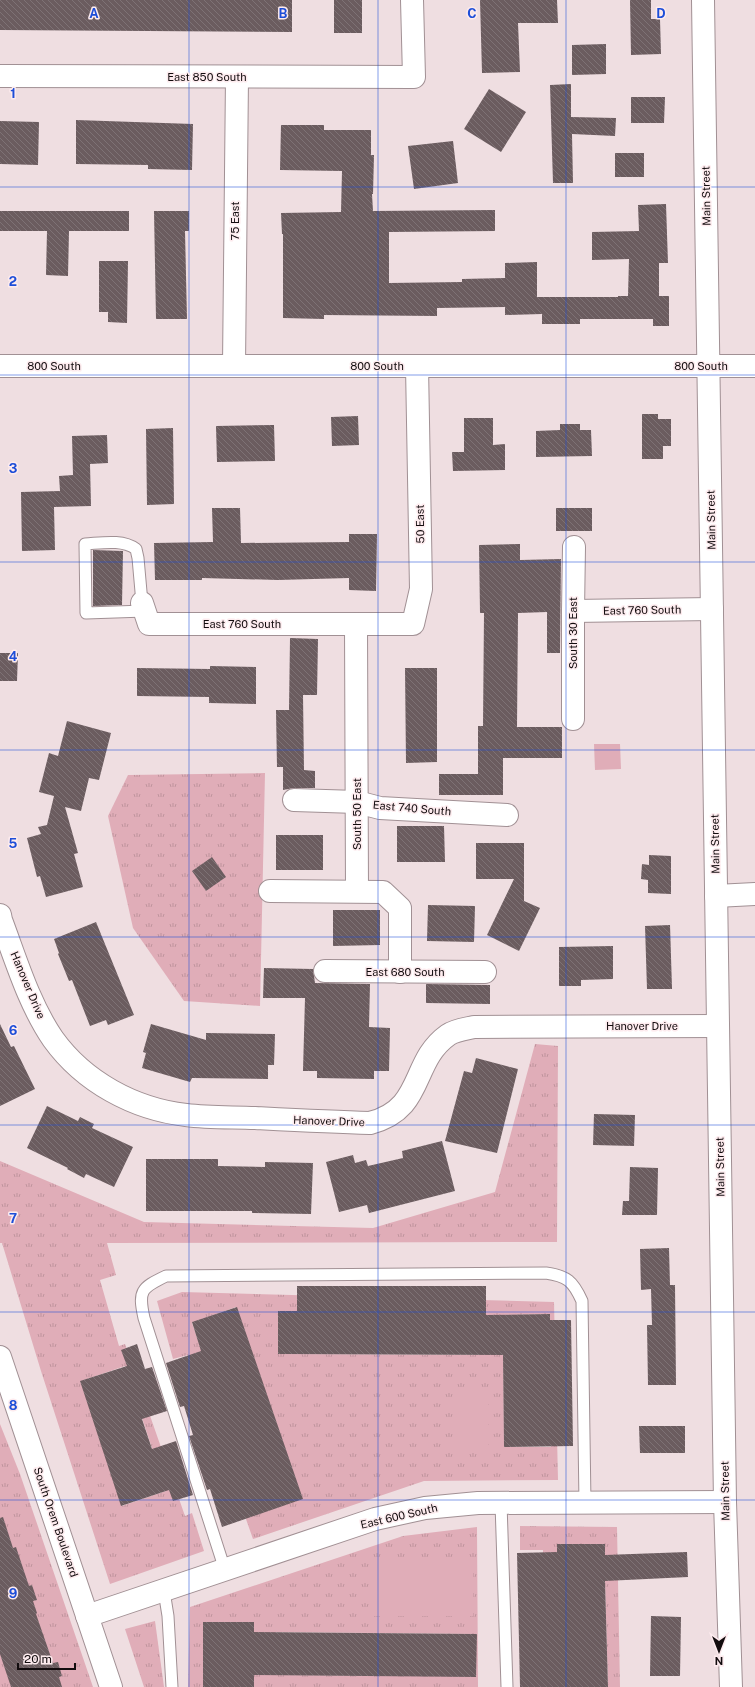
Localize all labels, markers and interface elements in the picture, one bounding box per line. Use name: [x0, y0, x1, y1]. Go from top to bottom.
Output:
text: A: [89, 6, 99, 21]
text: B: [279, 6, 288, 21]
text: C: [467, 6, 477, 21]
text: D: [656, 6, 666, 21]
street label: East 850 South: [167, 71, 247, 83]
text: 1: [10, 86, 16, 101]
street label: Main Street: [699, 166, 713, 226]
street label: 75 East: [229, 202, 241, 240]
text: 2: [9, 274, 17, 289]
street label: 800 South: [27, 360, 81, 372]
street label: 800 South: [350, 360, 404, 372]
street label: 800 South: [674, 360, 728, 372]
text: 3: [9, 461, 18, 476]
street label: Main Street: [704, 490, 718, 550]
street label: 50 East: [414, 504, 426, 544]
street label: South 30 East: [567, 597, 579, 669]
street label: East 760 South: [603, 603, 681, 617]
street label: East 760 South: [203, 618, 281, 630]
text: 4: [9, 649, 18, 664]
street label: South 50 East: [351, 778, 363, 850]
street label: East 740 South: [372, 799, 452, 817]
street label: Main Street: [708, 814, 722, 874]
text: 5: [9, 836, 18, 851]
street label: Hanover Drive: [8, 950, 48, 1020]
street label: East 680 South: [366, 966, 444, 978]
street label: Hanover Drive: [606, 1020, 678, 1032]
text: 6: [9, 1023, 18, 1038]
street label: Hanover Drive: [293, 1114, 365, 1128]
street label: Main Street: [713, 1137, 727, 1197]
text: 7: [9, 1211, 17, 1226]
text: 8: [9, 1398, 18, 1413]
street label: Main Street: [718, 1461, 732, 1521]
street label: South Orem Boulevard: [32, 1465, 80, 1579]
street label: East 600 South: [359, 1501, 439, 1531]
text: 9: [9, 1586, 17, 1601]
north arrow: [699, 1631, 739, 1671]
scale bar: [18, 1645, 75, 1671]
text: 20 m: [24, 1652, 52, 1666]
text: N: [715, 1655, 723, 1667]

